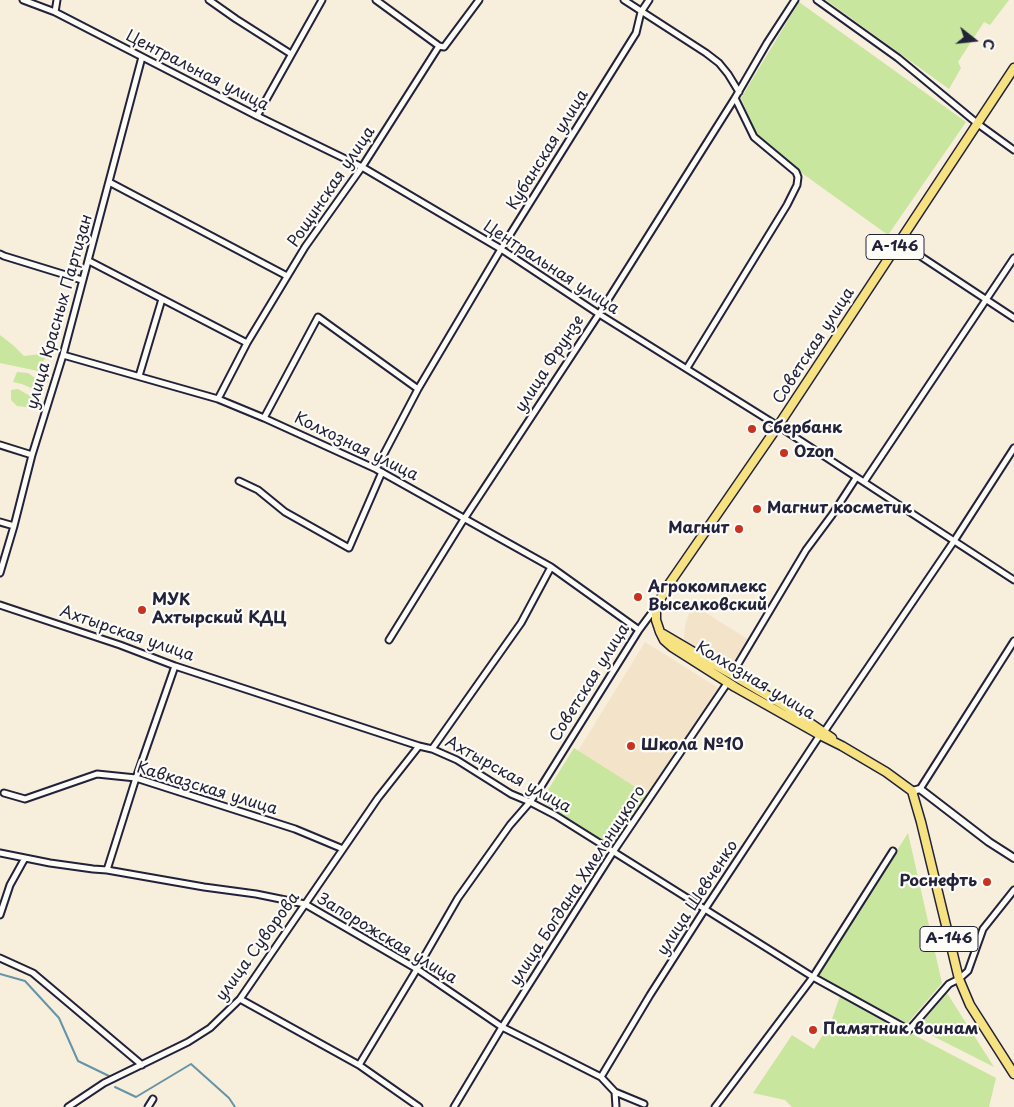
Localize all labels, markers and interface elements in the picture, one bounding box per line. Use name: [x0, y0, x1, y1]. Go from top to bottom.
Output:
north arrow: [949, 15, 999, 65]
street label: Центральная улица: [122, 27, 272, 115]
text: С: [977, 36, 1000, 52]
street label: Кубанская улица: [503, 86, 593, 214]
street label: Рощинская улица: [284, 123, 380, 251]
street label: улица Красных Партизан: [23, 212, 97, 412]
street label: Центральная улица: [480, 217, 622, 319]
road number: А-146: [866, 234, 924, 260]
street label: Советская улица: [769, 284, 859, 408]
street label: улица Фрунзе: [511, 312, 589, 416]
street label: Колхозная улица: [291, 409, 421, 485]
place label: Сбербанк: [762, 419, 842, 439]
marker: Сбербанк: [746, 423, 758, 435]
place label: Ozon: [794, 443, 834, 463]
marker: Ozon: [778, 447, 790, 459]
place label: Магнит косметик: [767, 499, 912, 519]
marker: Магнит косметик: [751, 503, 763, 515]
place label: Магнит: [668, 519, 729, 539]
marker: Магнит: [733, 523, 745, 535]
place label: Агрокомплекс Выселковский: [648, 578, 767, 616]
place label: МУК Ахтырский КДЦ: [152, 591, 286, 629]
marker: Агрокомплекс Выселковский: [632, 591, 644, 603]
street label: Ахтырская улица: [57, 602, 197, 666]
marker: МУК Ахтырский КДЦ: [136, 604, 148, 616]
street label: Советская улица: [546, 621, 634, 745]
street label: Колхозная улица: [692, 638, 818, 724]
street label: Ахтырская улица: [442, 733, 574, 817]
place label: Школа №10: [641, 736, 744, 756]
marker: Школа №10: [625, 740, 637, 752]
street label: Кавказская улица: [134, 758, 280, 820]
street label: улица Богдана Хмельницкого: [506, 782, 650, 990]
street label: улица Шевченко: [654, 837, 742, 959]
place label: Роснефть: [899, 872, 977, 892]
marker: Роснефть: [981, 876, 993, 888]
street label: улица Суворова: [212, 889, 304, 1005]
street label: Запорожская улица: [314, 890, 460, 988]
road number: А-146: [920, 926, 978, 952]
place label: Памятник воинам: [823, 1020, 978, 1040]
marker: Памятник воинам: [807, 1024, 819, 1036]

